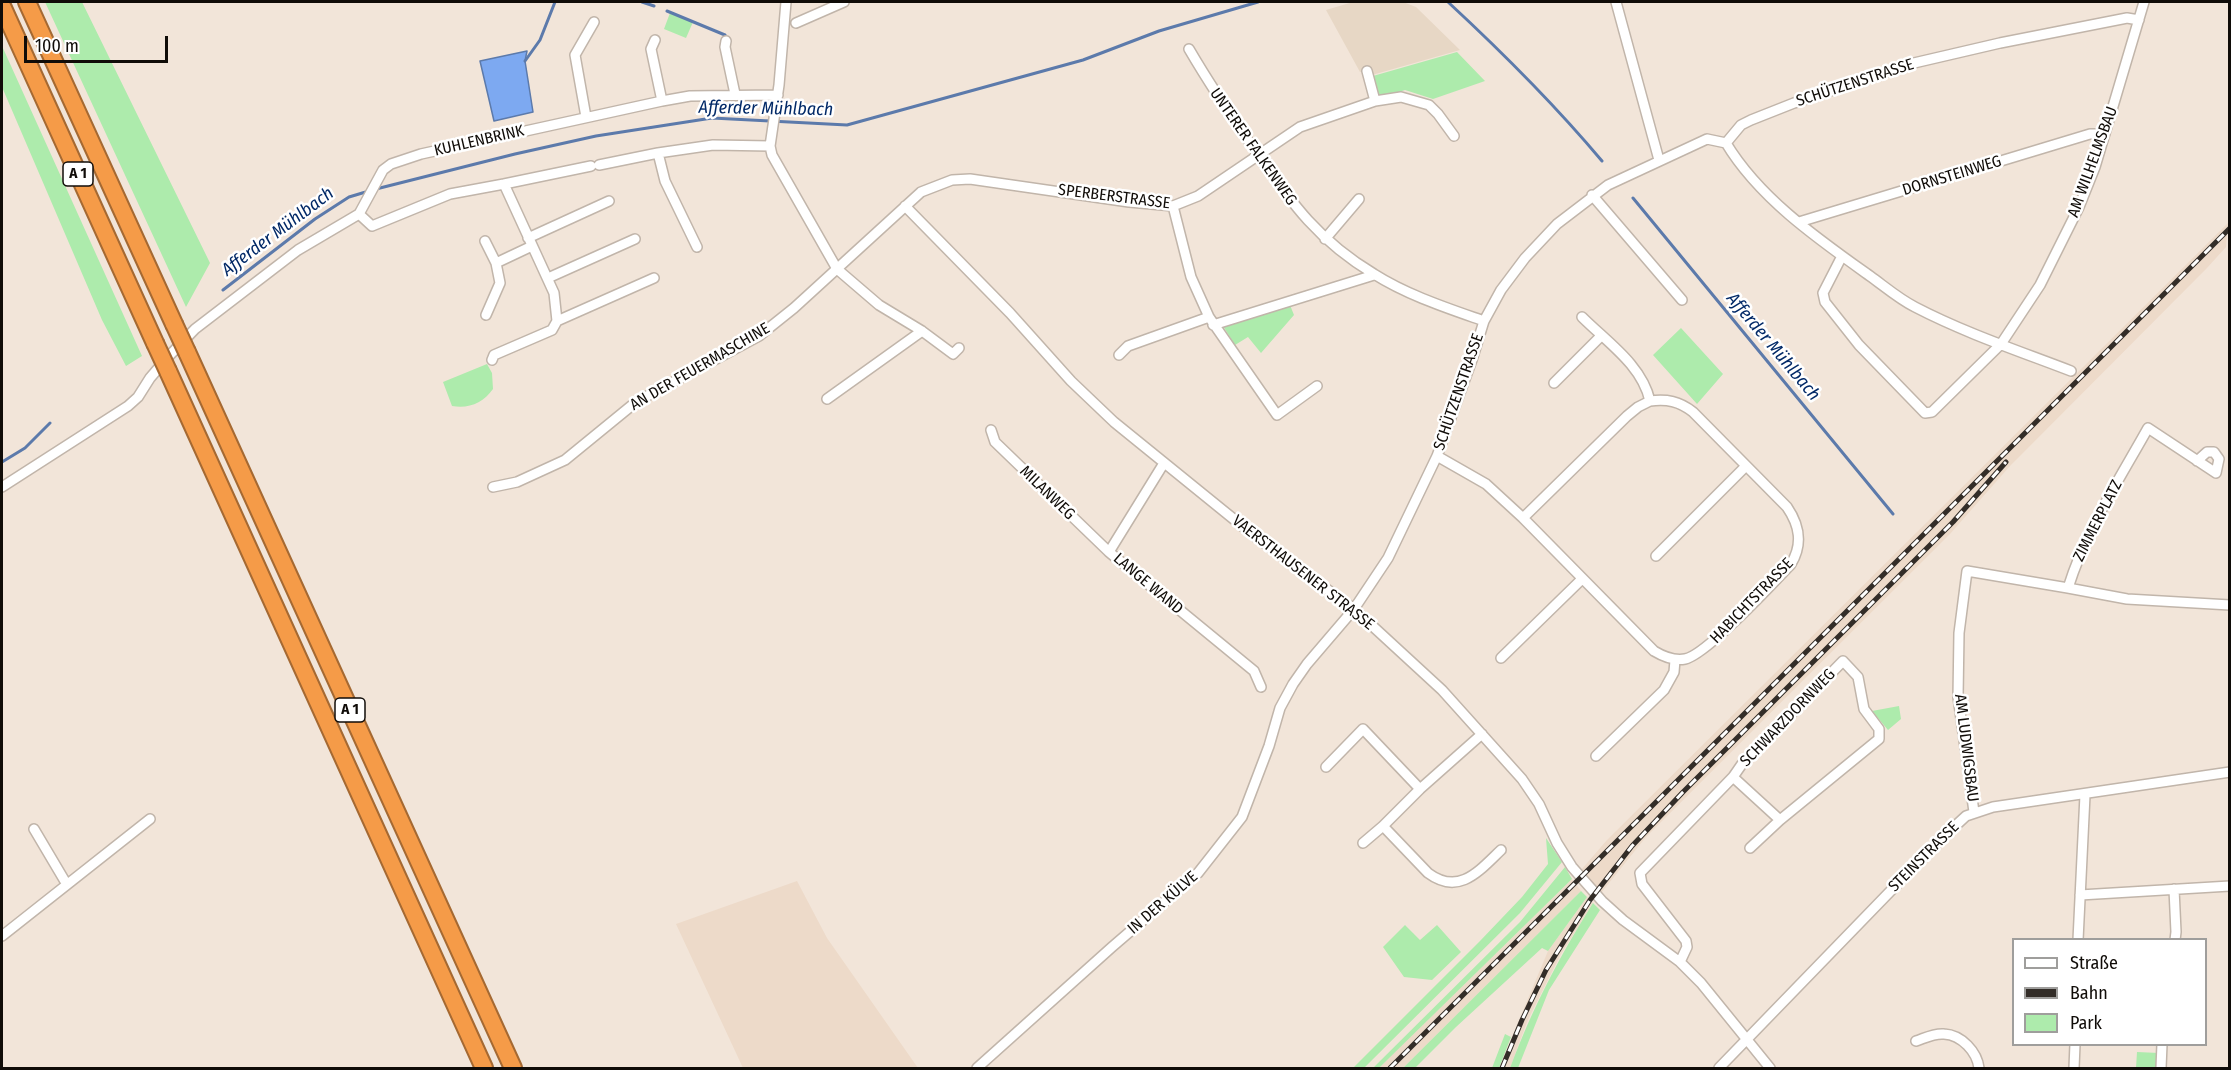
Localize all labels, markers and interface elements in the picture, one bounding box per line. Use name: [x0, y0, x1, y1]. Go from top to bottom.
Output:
scale bar: [27, 24, 171, 62]
text: 100 m: [35, 35, 79, 57]
street label: SCHÜTZENSTRASSE: [1794, 55, 1916, 111]
street label: UNTERER FALKENWEG: [1205, 85, 1301, 209]
water label: Afferder Mühlbach: [699, 97, 833, 121]
street label: AM WILHELMSBAU: [2064, 104, 2122, 220]
street label: KUHLENBRINK: [432, 121, 526, 161]
street label: DORNSTEINWEG: [1900, 152, 2004, 200]
road number: A 1: [63, 162, 93, 186]
street label: SPERBERSTRASSE: [1057, 181, 1171, 213]
water label: Afferder Mühlbach: [218, 183, 338, 281]
water label: Afferder Mühlbach: [1721, 288, 1825, 406]
street label: AN DER FEUERMASCHINE: [627, 319, 773, 415]
street label: SCHÜTZENSTRASSE: [1430, 331, 1488, 453]
street label: MILANWEG: [1015, 462, 1079, 524]
street label: ZIMMERPLATZ: [2069, 477, 2127, 565]
street label: VAERSTHAUSENER STRASSE: [1228, 512, 1378, 634]
street label: LANGE WAND: [1109, 549, 1187, 619]
street label: HABICHTSTRASSE: [1706, 554, 1798, 648]
street label: SCHWARZDORNWEG: [1736, 665, 1840, 771]
street label: AM LUDWIGSBAU: [1950, 693, 1982, 803]
road number: A 1: [335, 698, 365, 722]
street label: STEINSTRASSE: [1885, 818, 1963, 896]
street label: IN DER KÜLVE: [1124, 867, 1202, 939]
legend: [2012, 938, 2207, 1046]
text: Straße: [2070, 952, 2118, 974]
text: Bahn: [2070, 982, 2108, 1004]
text: Park: [2070, 1012, 2102, 1034]

